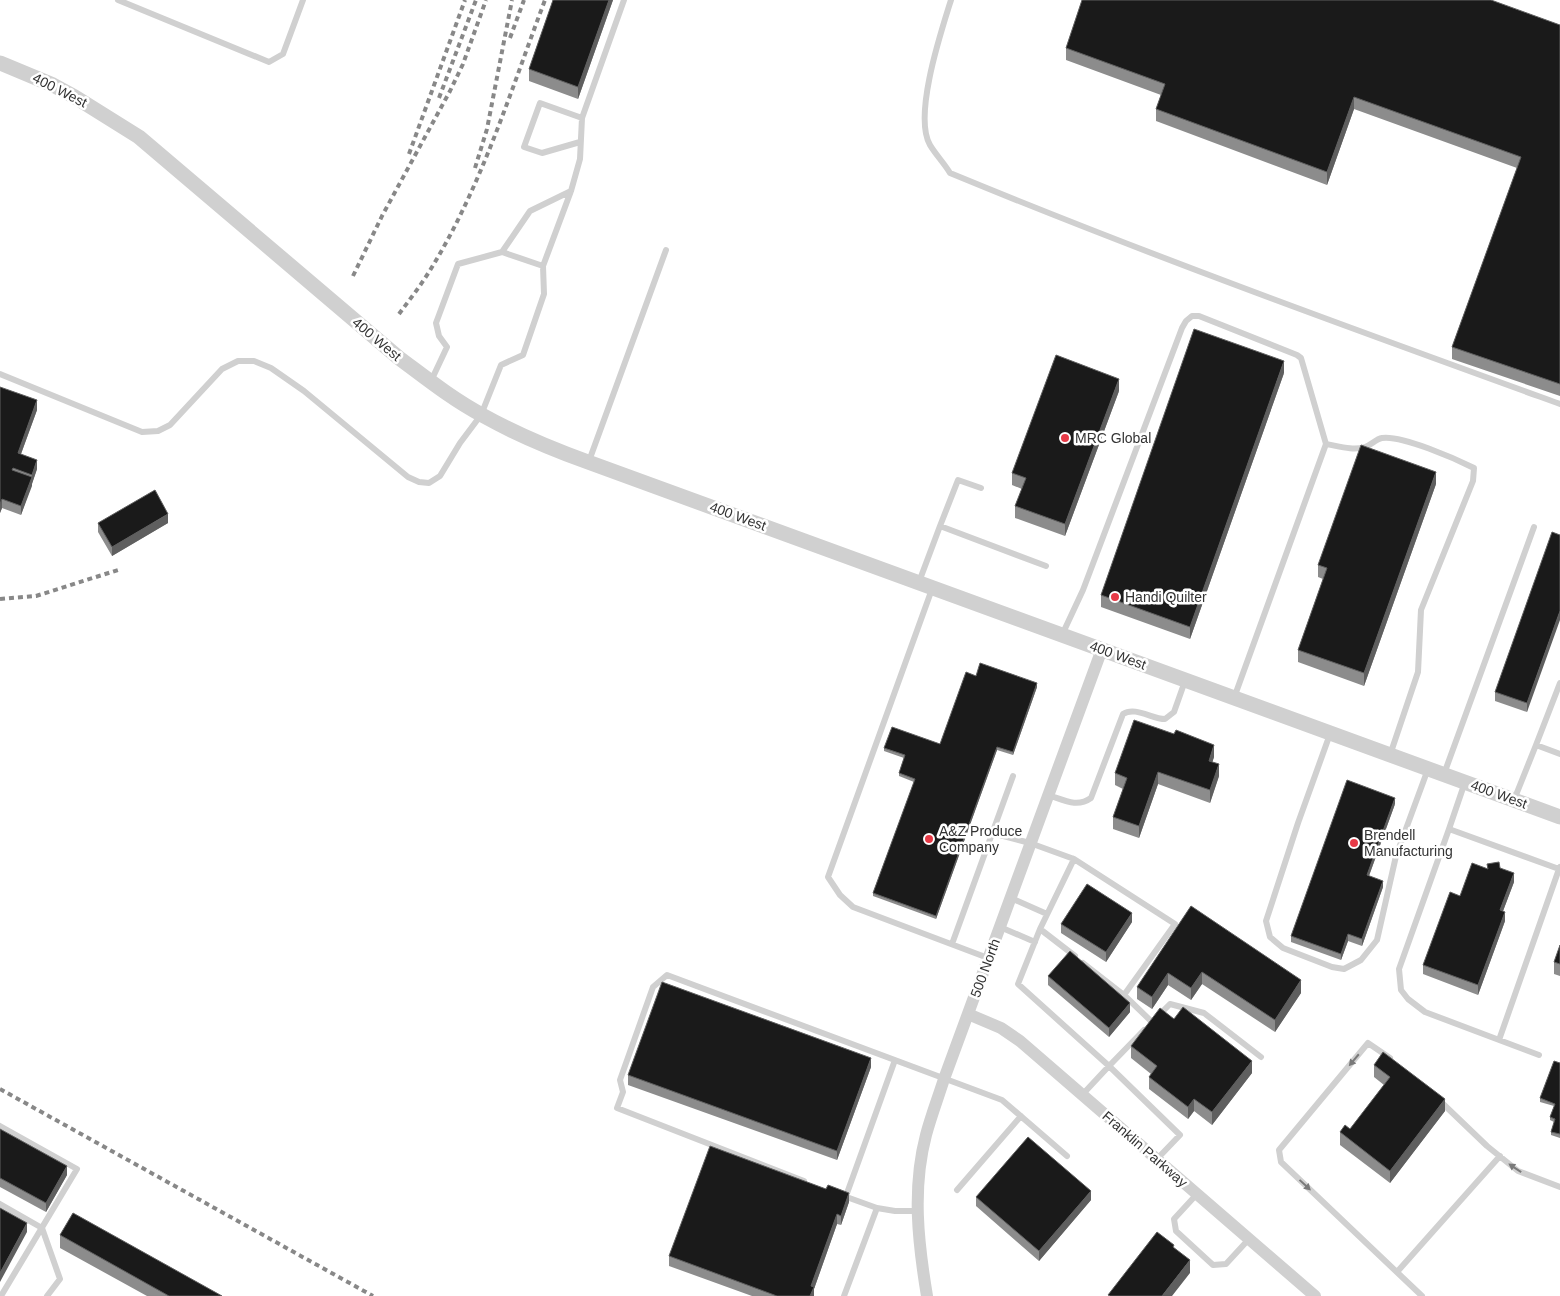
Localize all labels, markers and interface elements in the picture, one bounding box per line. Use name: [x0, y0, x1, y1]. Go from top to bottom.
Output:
street label: 400 West: [30, 70, 90, 111]
street label: 400 West: [349, 314, 405, 364]
place label: MRC Global: [1075, 430, 1151, 446]
marker: MRC Global: [1059, 432, 1071, 444]
street label: 400 West: [708, 498, 769, 534]
place label: Handi Quilter: [1125, 589, 1207, 605]
marker: Handi Quilter: [1109, 591, 1121, 603]
street label: 400 West: [1088, 637, 1149, 673]
street label: 400 West: [1469, 776, 1530, 812]
place label: A&Z Produce Company: [939, 823, 1022, 855]
place label: Brendell Manufacturing: [1364, 827, 1453, 859]
marker: A&Z Produce Company: [923, 833, 935, 845]
marker: Brendell Manufacturing: [1348, 837, 1360, 849]
street label: 500 North: [967, 936, 1003, 1000]
one-way arrow: [1349, 1053, 1360, 1066]
street label: Franklin Parkway: [1099, 1108, 1191, 1190]
one-way arrow: [1509, 1163, 1522, 1172]
one-way arrow: [1298, 1179, 1310, 1191]

